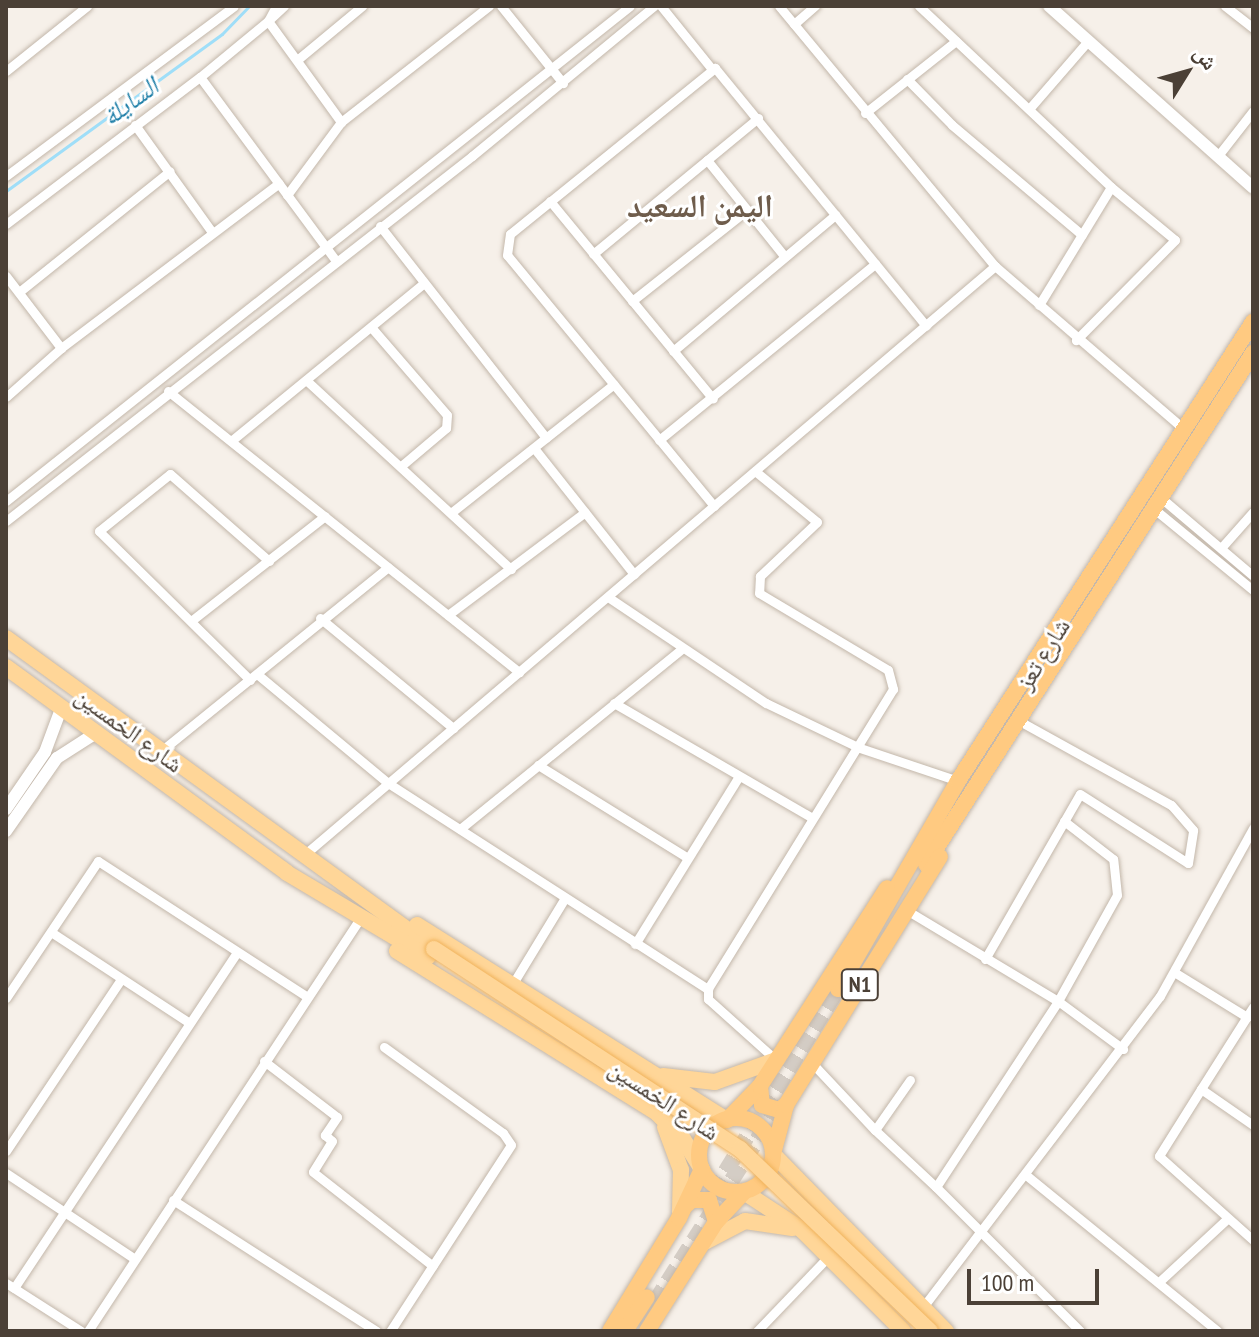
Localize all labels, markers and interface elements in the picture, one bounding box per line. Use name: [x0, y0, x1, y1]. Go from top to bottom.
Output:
north arrow: [1147, 32, 1227, 112]
text: ش: [1188, 40, 1224, 75]
water label: السايلة: [96, 70, 164, 132]
district label: اليمن السعيد: [627, 186, 773, 224]
street label: شارع تعز: [1010, 613, 1076, 695]
street label: شارع الخمسين: [70, 681, 188, 779]
road number: N1: [840, 967, 880, 1003]
street label: شارع الخمسين: [603, 1054, 725, 1146]
scale bar: [971, 1253, 1103, 1303]
text: 100 m: [981, 1267, 1034, 1298]

